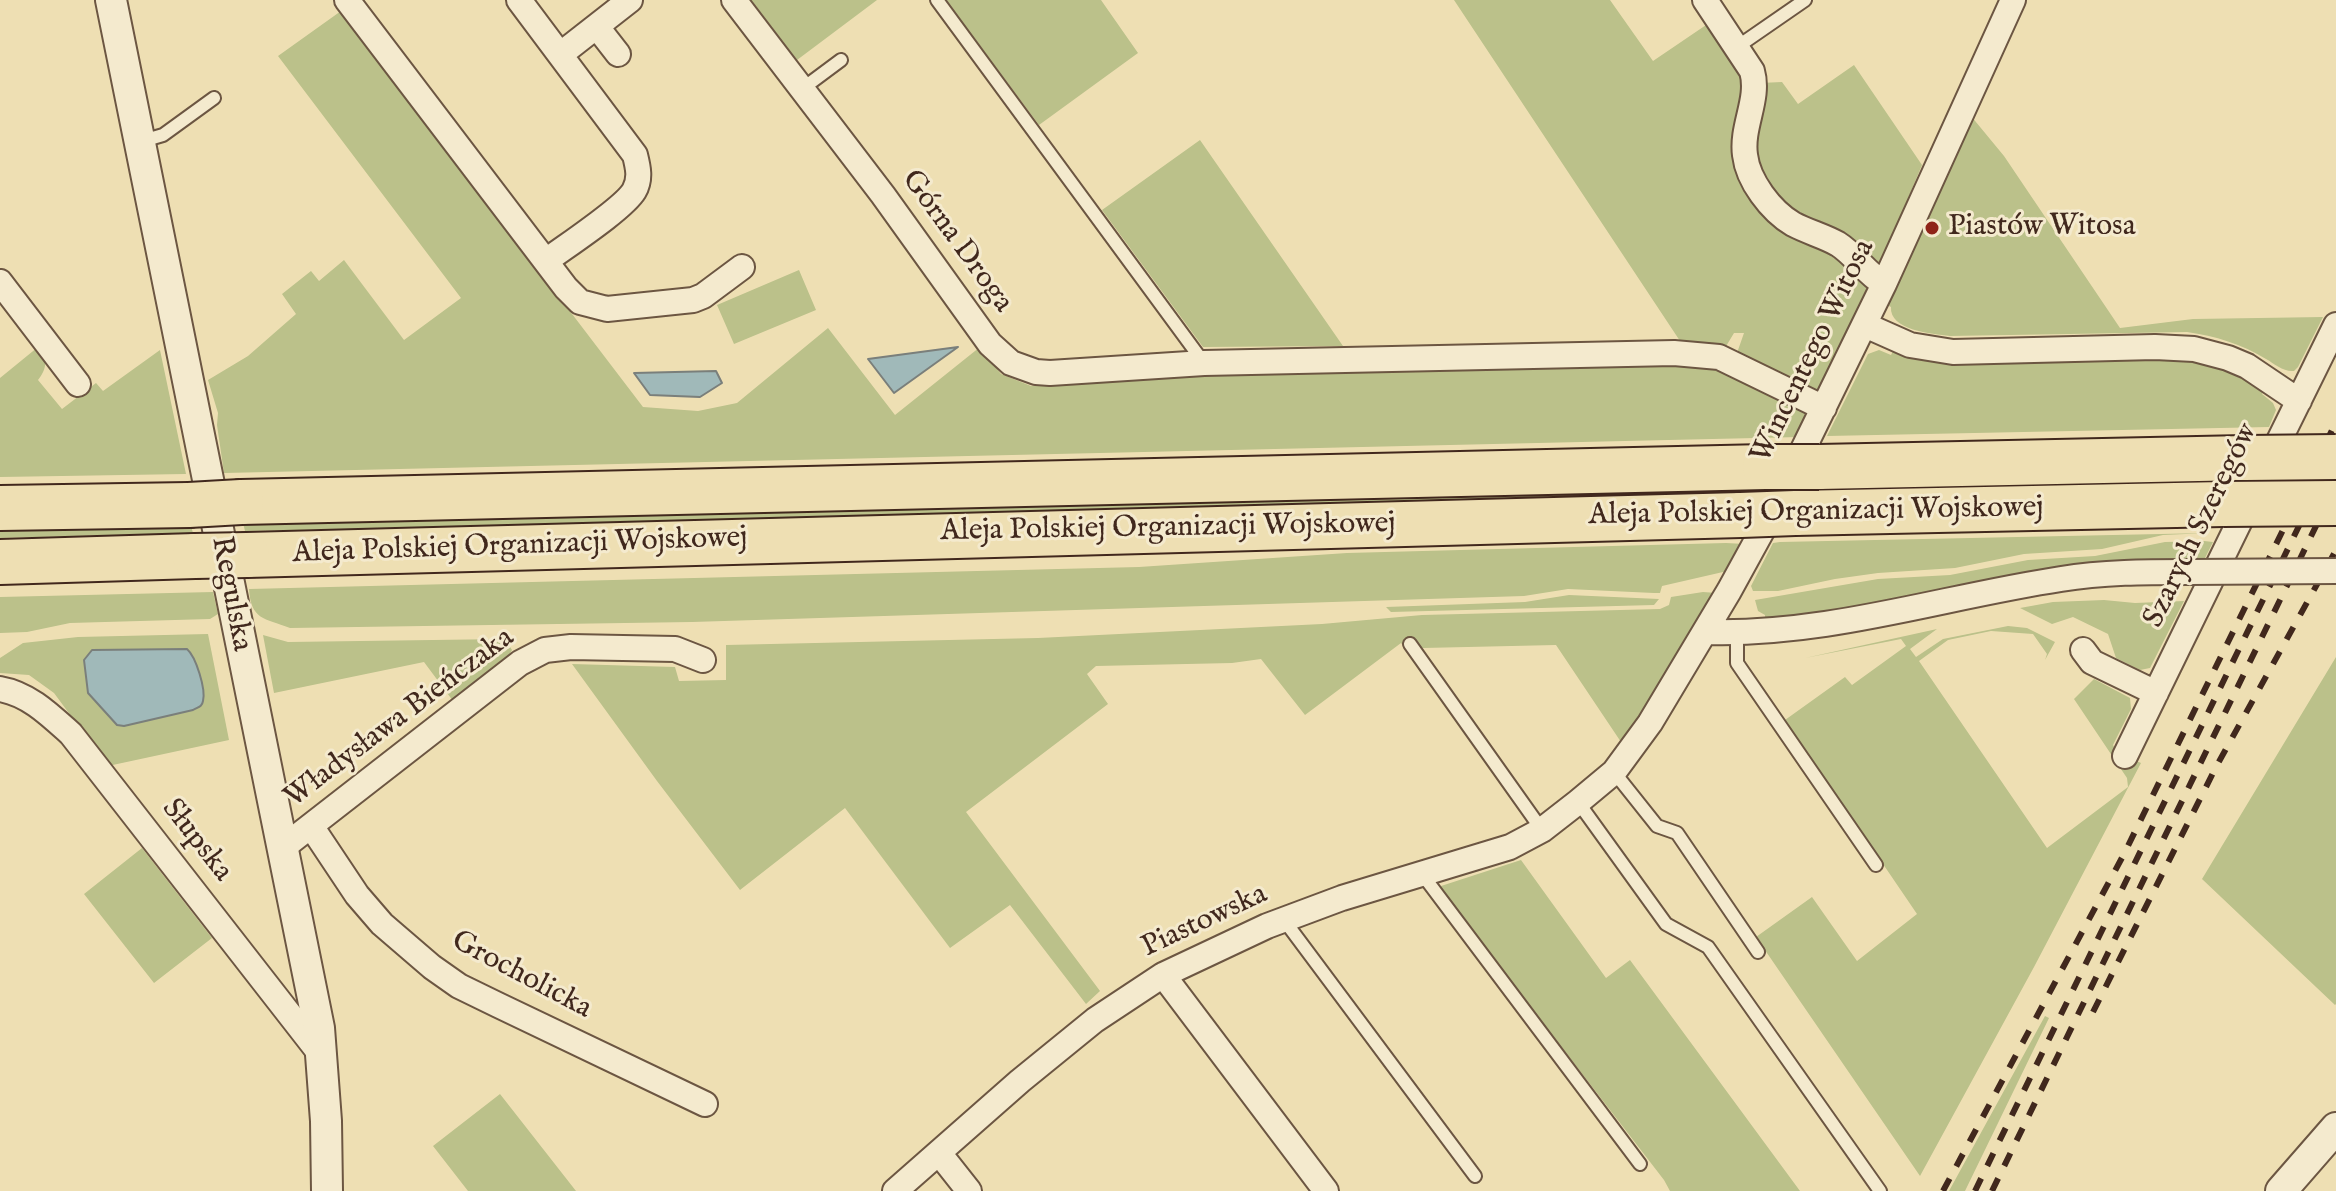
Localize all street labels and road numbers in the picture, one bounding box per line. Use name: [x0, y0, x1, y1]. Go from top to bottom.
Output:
street label: Górna Droga: [892, 164, 1020, 320]
street label: Wincentego Witosa: [1744, 234, 1884, 470]
street label: Szarych Szeregów: [2137, 418, 2267, 634]
street label: Aleja Polskiej Organizacji Wojskowej: [1588, 491, 2044, 535]
street label: Aleja Polskiej Organizacji Wojskowej: [940, 507, 1396, 551]
street label: Aleja Polskiej Organizacji Wojskowej: [292, 521, 748, 573]
street label: Regulska: [201, 534, 259, 654]
street label: Władysława Bieńczaka: [278, 621, 522, 817]
street label: Słupska: [153, 793, 239, 889]
street label: Piastowska: [1137, 877, 1273, 967]
street label: Grocholicka: [445, 924, 597, 1028]

